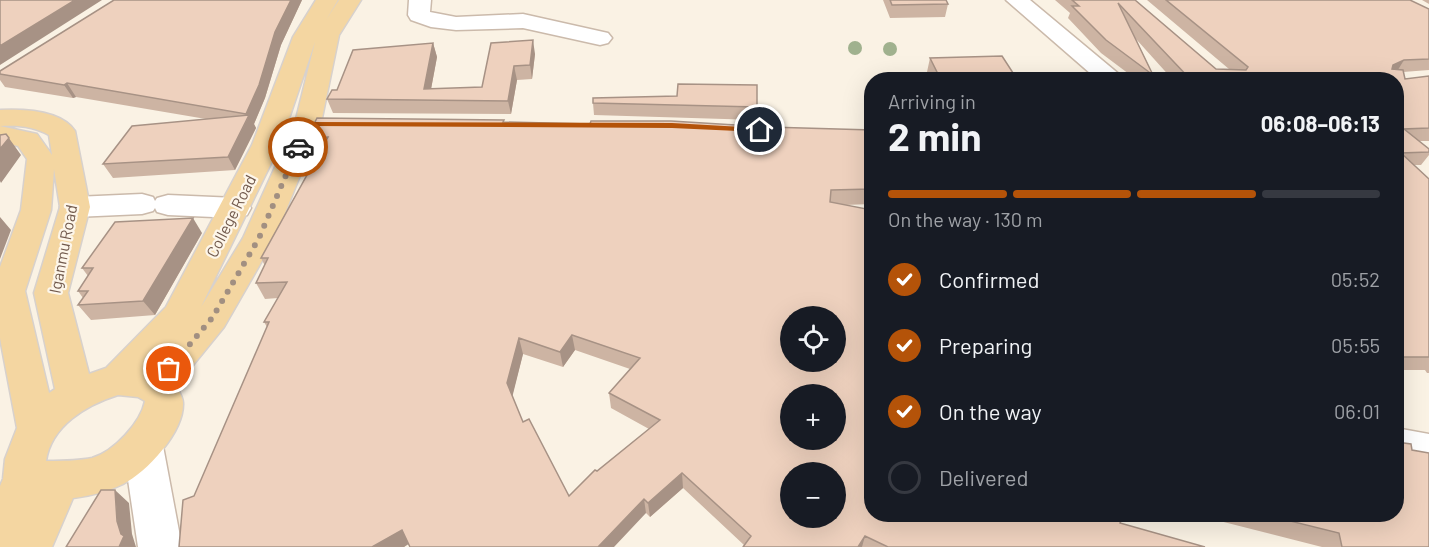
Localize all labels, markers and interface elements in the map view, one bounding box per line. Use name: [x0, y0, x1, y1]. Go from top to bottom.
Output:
text: Arriving in: [888, 89, 976, 113]
pin: [734, 104, 785, 155]
text: 06:08–06:13: [1261, 110, 1380, 136]
text: 2 min: [888, 112, 981, 159]
icon: home: [743, 113, 776, 146]
courier: [268, 117, 328, 177]
icon: car: [282, 131, 315, 164]
street label: College Road: [202, 171, 259, 260]
street label: Iganmu Road: [45, 203, 80, 295]
text: On the way · 130 m: [888, 207, 1043, 231]
icon: check: [888, 263, 921, 296]
text: Confirmed: [939, 266, 1039, 292]
text: 05:52: [1331, 267, 1380, 291]
map controls: [780, 306, 846, 528]
button: locate: [780, 306, 846, 372]
icon: check: [888, 329, 921, 362]
text: Preparing: [939, 332, 1032, 358]
text: 05:55: [1331, 333, 1380, 357]
pin: [143, 343, 194, 394]
icon: bag: [152, 352, 185, 385]
button: +: [780, 384, 846, 450]
icon: check: [888, 395, 921, 428]
text: On the way: [939, 398, 1042, 424]
text: 06:01: [1334, 399, 1380, 423]
button: −: [780, 462, 846, 528]
text: Delivered: [939, 464, 1028, 490]

